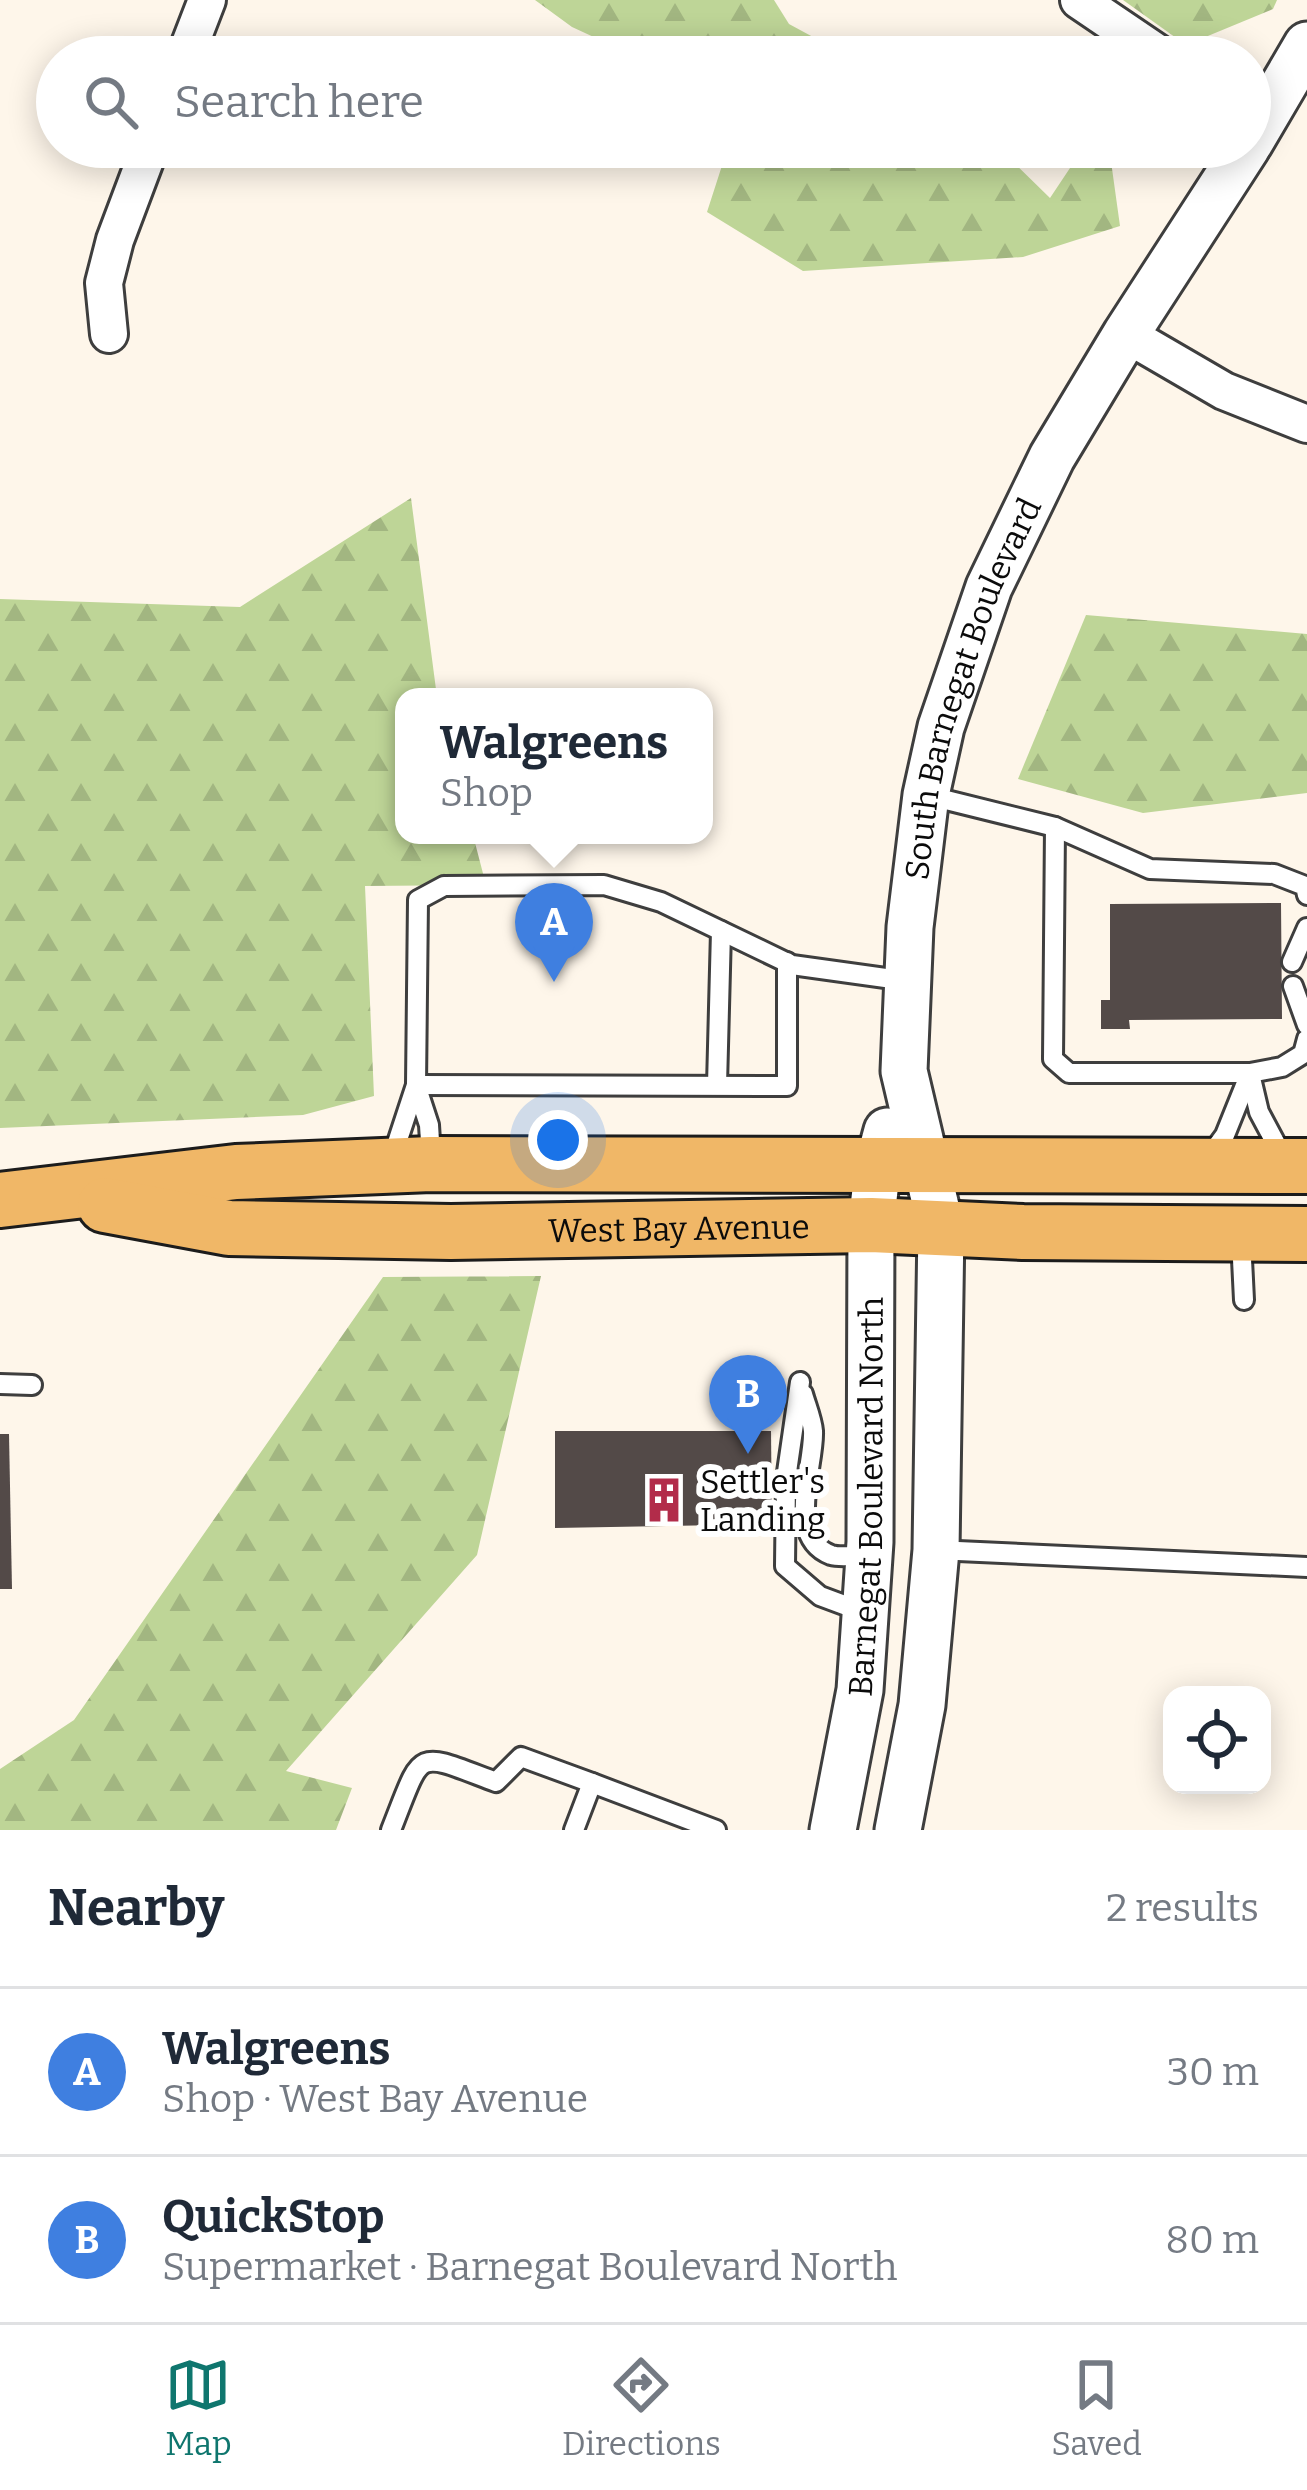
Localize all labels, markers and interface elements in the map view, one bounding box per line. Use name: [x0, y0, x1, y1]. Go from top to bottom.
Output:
search box: [36, 36, 1271, 168]
icon: search: [78, 69, 144, 135]
text: Search here: [174, 75, 424, 129]
street label: South Barnegat Boulevard: [897, 492, 1050, 882]
popup: [395, 688, 713, 844]
text: Walgreens: [440, 716, 668, 770]
text: Shop: [440, 770, 533, 816]
pin: A: [515, 883, 593, 982]
your location: [528, 1110, 588, 1170]
street label: West Bay Avenue: [548, 1207, 810, 1251]
street label: Barnegat Boulevard North: [841, 1297, 892, 1698]
pin: B: [709, 1355, 787, 1454]
place label: Settler's Landing: [700, 1462, 826, 1540]
building icon: Settler's Landing: [639, 1475, 689, 1525]
map controls: [1163, 1686, 1271, 1794]
button: locate: [1163, 1686, 1271, 1794]
text: Nearby: [48, 1877, 224, 1939]
text: 2 results: [1106, 1885, 1259, 1931]
text: Walgreens: [162, 2022, 391, 2076]
text: A: [73, 2049, 101, 2095]
text: 30 m: [1167, 2049, 1259, 2095]
text: Shop · West Bay Avenue: [162, 2076, 588, 2122]
text: QuickStop: [162, 2190, 384, 2244]
text: B: [74, 2217, 100, 2263]
text: 80 m: [1166, 2217, 1259, 2263]
text: Supermarket · Barnegat Boulevard North: [162, 2244, 898, 2290]
tab: Map: [165, 2352, 232, 2464]
tab: Directions: [562, 2352, 721, 2464]
tab: Saved: [1051, 2352, 1142, 2464]

